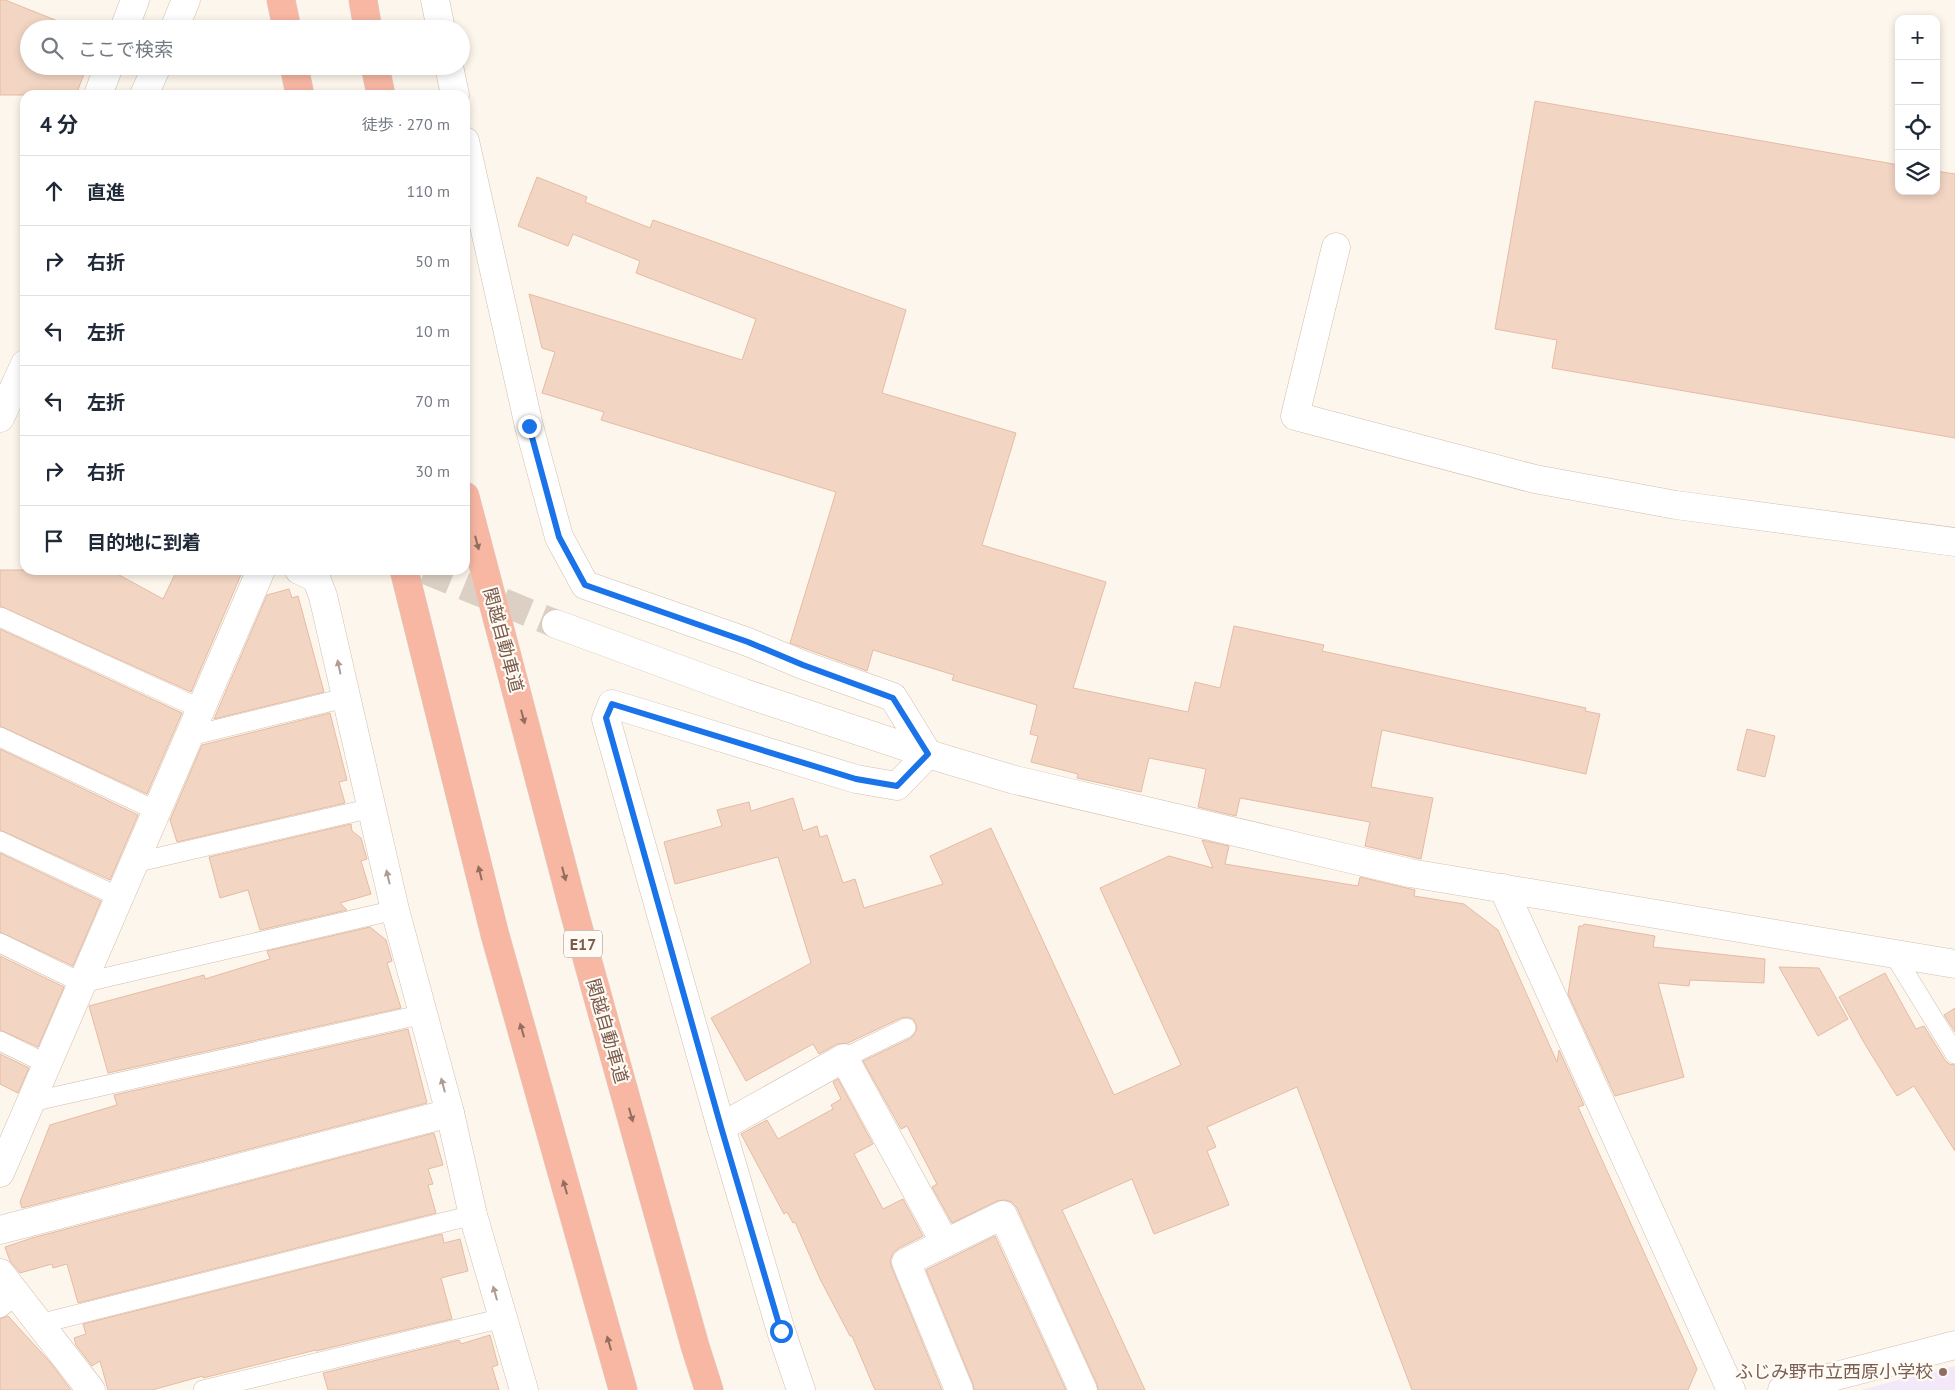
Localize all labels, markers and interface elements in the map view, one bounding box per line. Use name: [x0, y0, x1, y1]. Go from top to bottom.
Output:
map controls: [1895, 15, 1940, 195]
button: +: [1895, 15, 1940, 60]
search box: [20, 20, 470, 75]
icon: search: [38, 34, 66, 62]
text: ここで検索: [78, 37, 173, 61]
button: −: [1895, 60, 1940, 105]
button: locate: [1895, 105, 1940, 150]
text: 4 分: [40, 111, 78, 138]
text: 徒歩 · 270 m: [362, 114, 450, 134]
button: layers: [1895, 150, 1940, 195]
icon: ahead: [40, 177, 68, 205]
text: 直進: [87, 180, 125, 204]
text: 110 m: [407, 181, 450, 201]
icon: right: [40, 247, 68, 275]
text: 右折: [87, 250, 125, 274]
text: 50 m: [415, 251, 450, 271]
icon: left: [40, 317, 68, 345]
text: 左折: [87, 320, 125, 344]
text: 10 m: [415, 321, 450, 341]
icon: left: [40, 387, 68, 415]
text: 左折: [87, 390, 125, 414]
text: 70 m: [415, 391, 450, 411]
route end: [518, 415, 541, 438]
icon: right: [40, 457, 68, 485]
text: 右折: [87, 460, 125, 484]
text: 30 m: [415, 461, 450, 481]
icon: arrive: [40, 527, 68, 555]
text: 目的地に到着: [87, 530, 201, 554]
one-way arrow: [474, 536, 482, 551]
street label: 関越自動車道: [478, 585, 529, 695]
one-way arrow: [335, 660, 343, 675]
one-way arrow: [519, 710, 527, 725]
one-way arrow: [476, 866, 484, 881]
one-way arrow: [561, 867, 569, 882]
one-way arrow: [384, 869, 392, 884]
road number: E17: [564, 931, 602, 958]
street label: 関越自動車道: [582, 976, 633, 1086]
one-way arrow: [517, 1023, 525, 1038]
one-way arrow: [438, 1077, 446, 1092]
one-way arrow: [627, 1108, 635, 1123]
one-way arrow: [561, 1179, 569, 1194]
one-way arrow: [491, 1285, 499, 1300]
route start: [770, 1320, 793, 1343]
one-way arrow: [605, 1336, 613, 1351]
place label: ふじみ野市立西原小学校: [1735, 1360, 1933, 1383]
marker: ふじみ野市立西原小学校: [1937, 1366, 1949, 1378]

